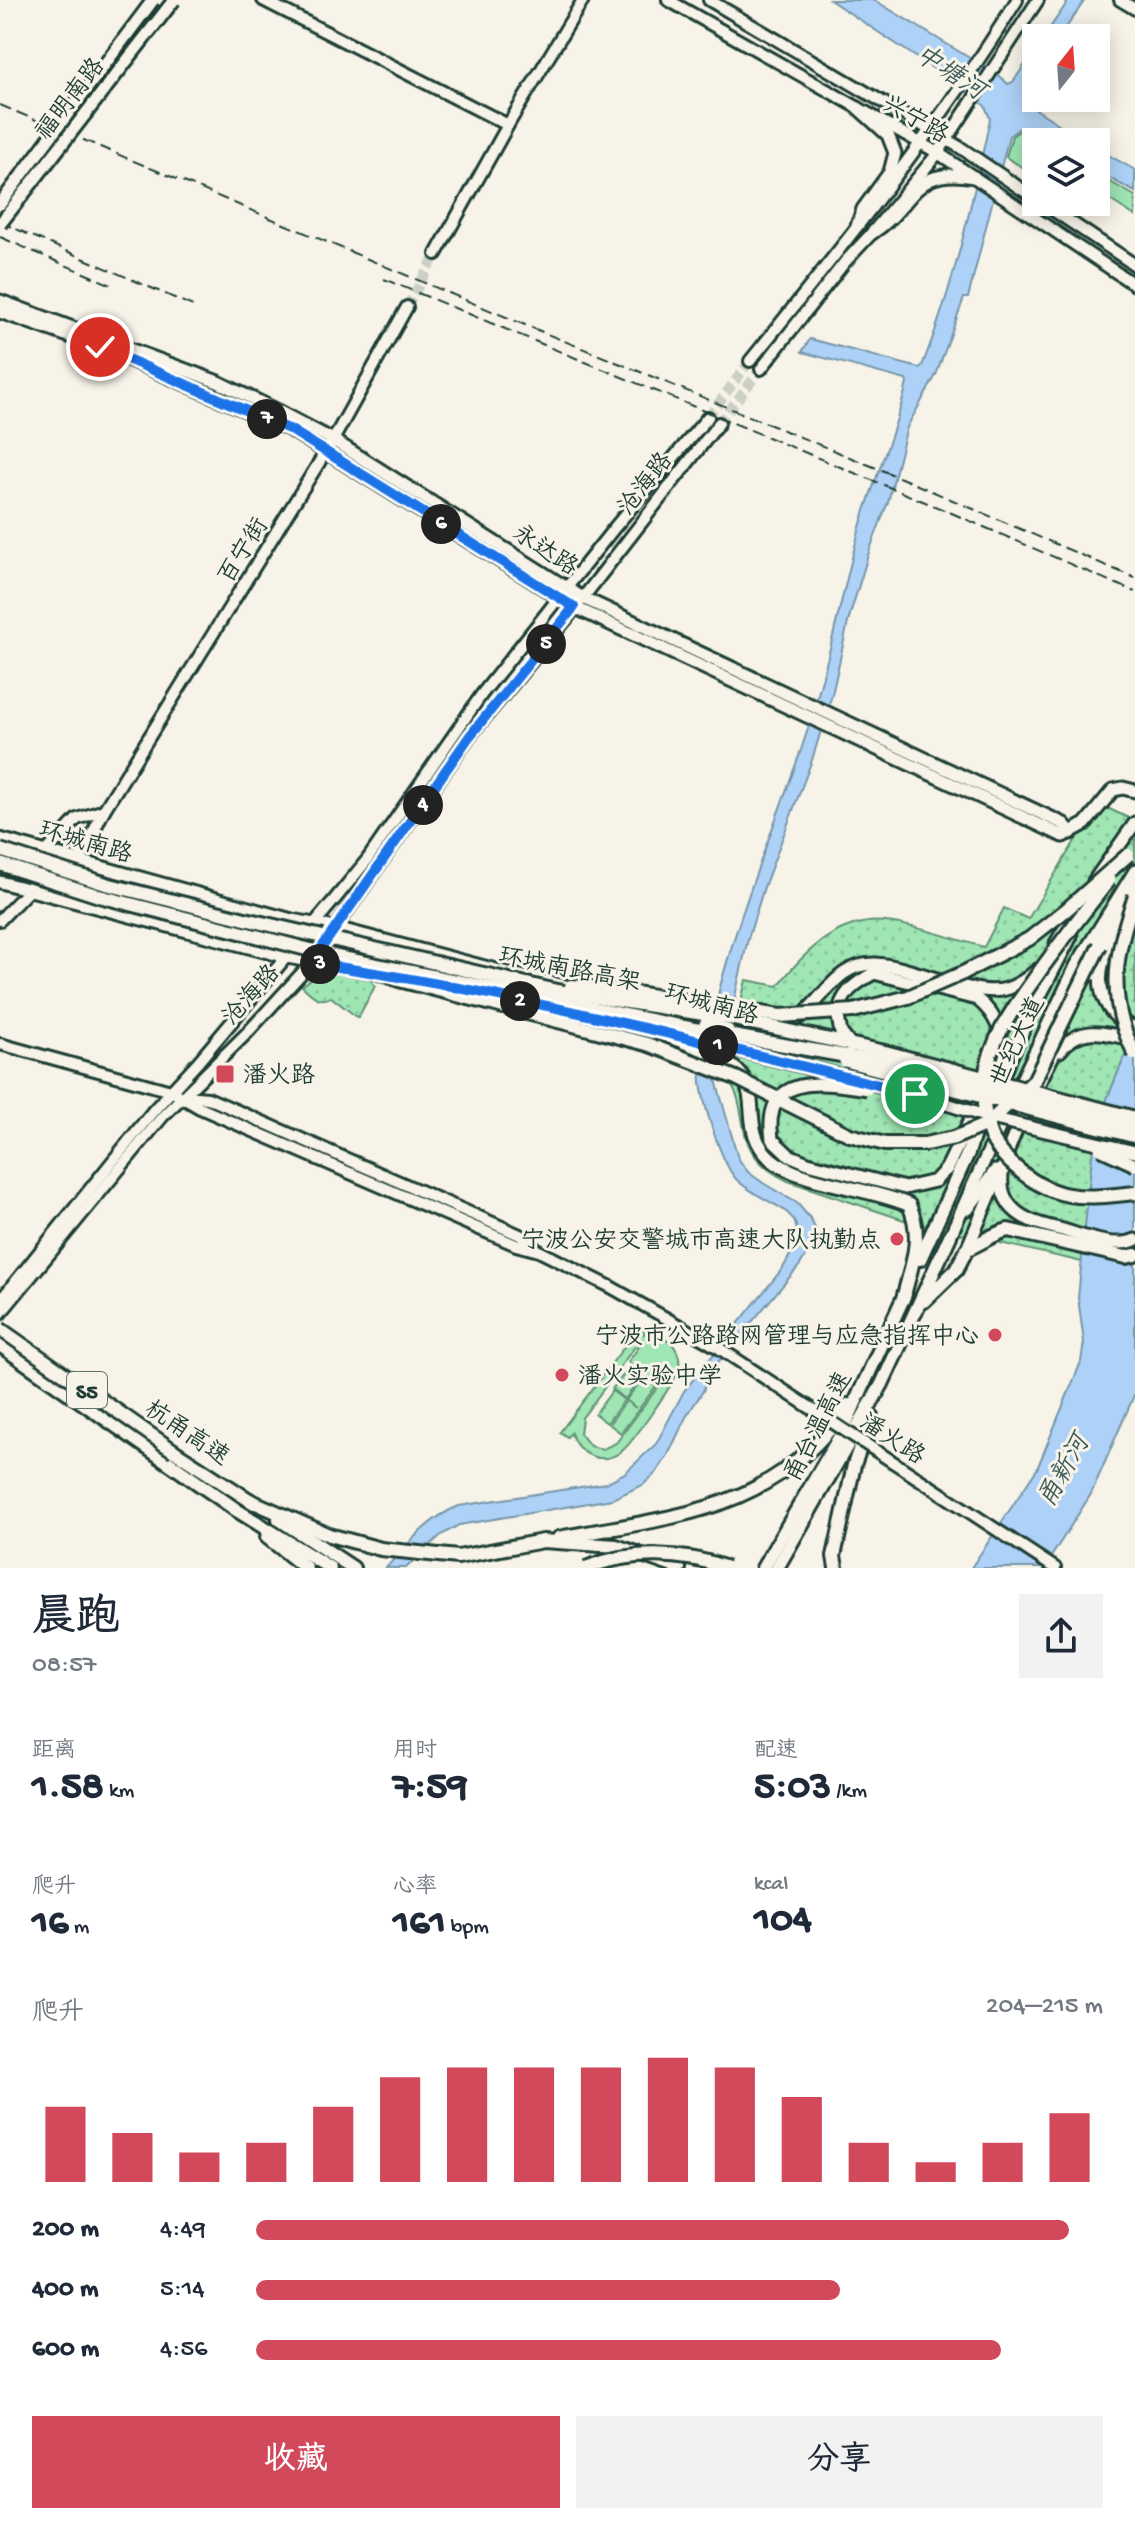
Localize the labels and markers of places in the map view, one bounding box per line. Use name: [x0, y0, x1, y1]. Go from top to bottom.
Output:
pin: [66, 313, 134, 381]
pin: 7: [247, 399, 287, 439]
pin: 6: [421, 504, 461, 544]
pin: 5: [526, 624, 566, 664]
pin: 4: [403, 785, 443, 825]
pin: 3: [300, 944, 340, 984]
pin: 2: [500, 981, 540, 1021]
pin: 1: [698, 1025, 738, 1065]
pin: [881, 1060, 949, 1128]
place label: 潘火路: [243, 1061, 315, 1092]
marker: 潘火路: [214, 1063, 236, 1085]
place label: 宁波公安交警城市高速大队执勤点: [521, 1227, 881, 1257]
marker: 宁波公安交警城市高速大队执勤点: [888, 1230, 906, 1248]
place label: 宁波市公路路网管理与应急指挥中心: [595, 1322, 979, 1353]
marker: 宁波市公路路网管理与应急指挥中心: [986, 1326, 1004, 1344]
place label: 潘火实验中学: [578, 1363, 722, 1393]
marker: 潘火实验中学: [553, 1366, 571, 1384]

